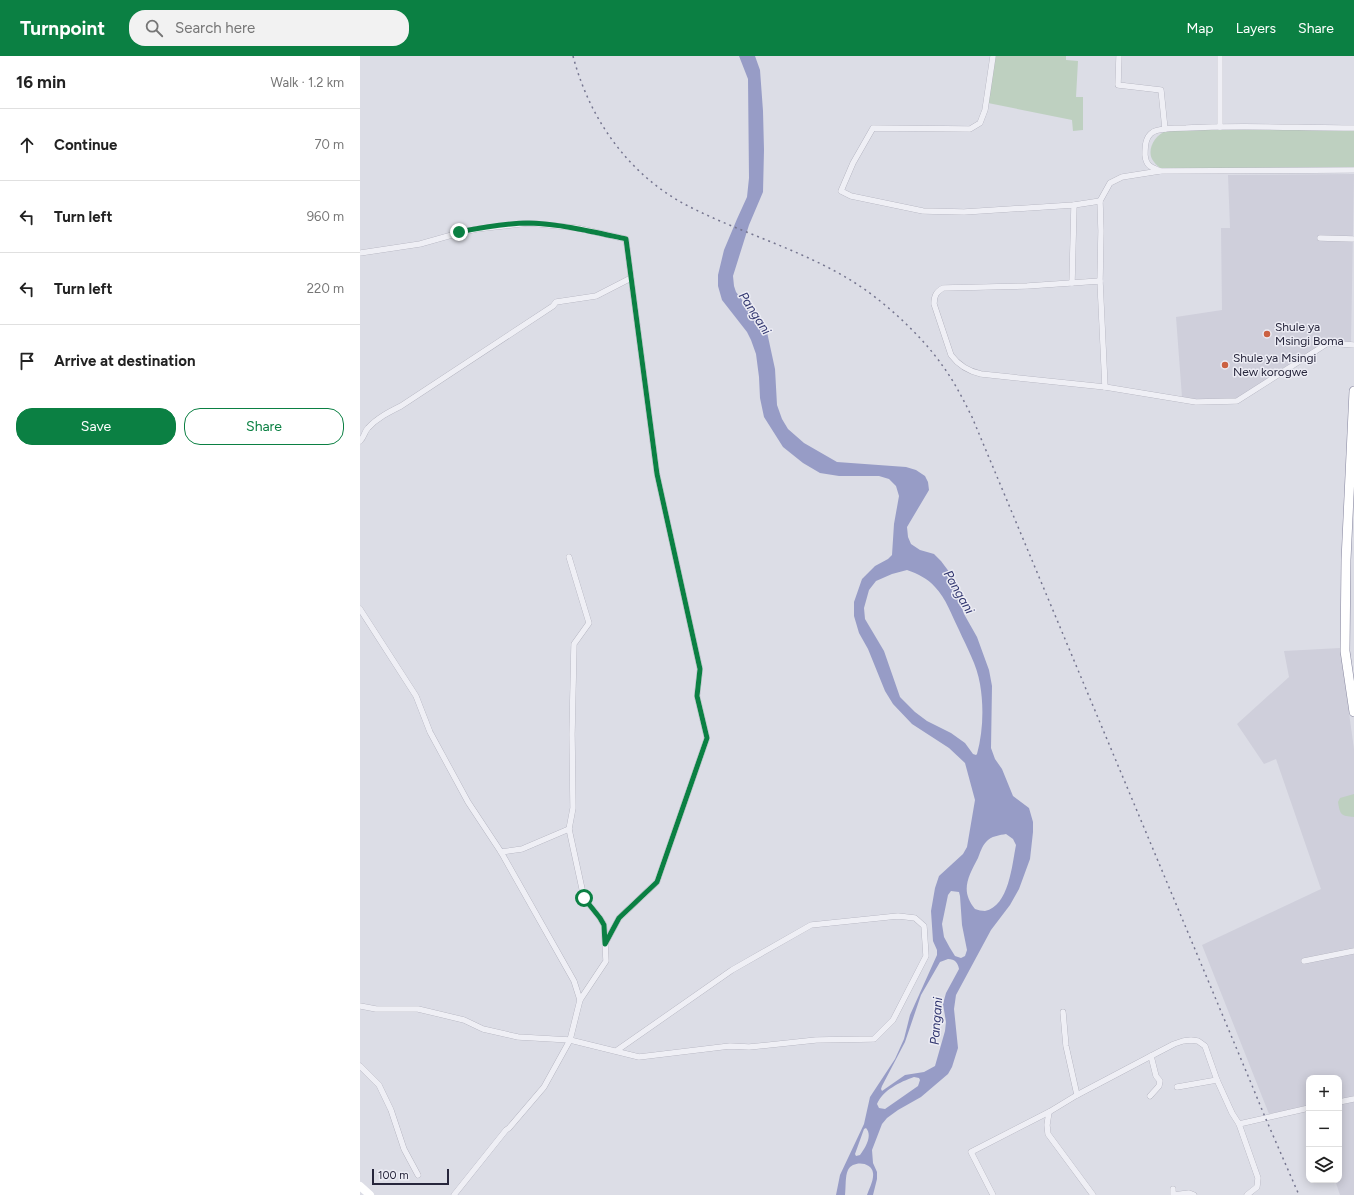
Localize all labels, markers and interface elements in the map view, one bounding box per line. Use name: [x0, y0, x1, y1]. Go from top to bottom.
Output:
search box: [129, 10, 409, 46]
text: Turnpoint: [20, 17, 105, 40]
icon: search: [143, 17, 165, 39]
text: Search here: [175, 19, 255, 37]
text: Map: [1186, 20, 1214, 37]
text: Layers: [1236, 20, 1276, 37]
text: Share: [1298, 20, 1334, 37]
text: 16 min: [16, 72, 66, 92]
text: Walk · 1.2 km: [271, 75, 344, 90]
icon: ahead: [16, 134, 38, 156]
text: Continue: [54, 136, 117, 154]
text: 70 m: [314, 137, 344, 152]
icon: left: [16, 206, 38, 228]
text: Turn left: [54, 208, 112, 226]
text: 960 m: [307, 209, 344, 224]
route end: [450, 223, 468, 241]
icon: left: [16, 278, 38, 300]
text: Turn left: [54, 280, 112, 298]
text: 220 m: [307, 281, 344, 296]
water label: Pangani: [736, 289, 775, 338]
place label: Shule ya Msingi Boma: [1275, 320, 1344, 348]
marker: Shule ya Msingi Boma: [1262, 329, 1272, 339]
icon: arrive: [16, 350, 38, 372]
place label: Shule ya Msingi New korogwe: [1233, 351, 1316, 379]
text: Arrive at destination: [54, 352, 195, 370]
marker: Shule ya Msingi New korogwe: [1220, 360, 1230, 370]
button: Save: [16, 408, 176, 445]
button: Share: [184, 408, 344, 445]
water label: Pangani: [941, 568, 978, 617]
route start: [575, 889, 593, 907]
water label: Pangani: [927, 996, 945, 1045]
map controls: [1306, 1075, 1342, 1183]
button: +: [1306, 1075, 1342, 1111]
button: −: [1306, 1111, 1342, 1147]
button: layers: [1306, 1147, 1342, 1183]
scale bar: [372, 1167, 449, 1186]
text: 100 m: [378, 1169, 409, 1182]

